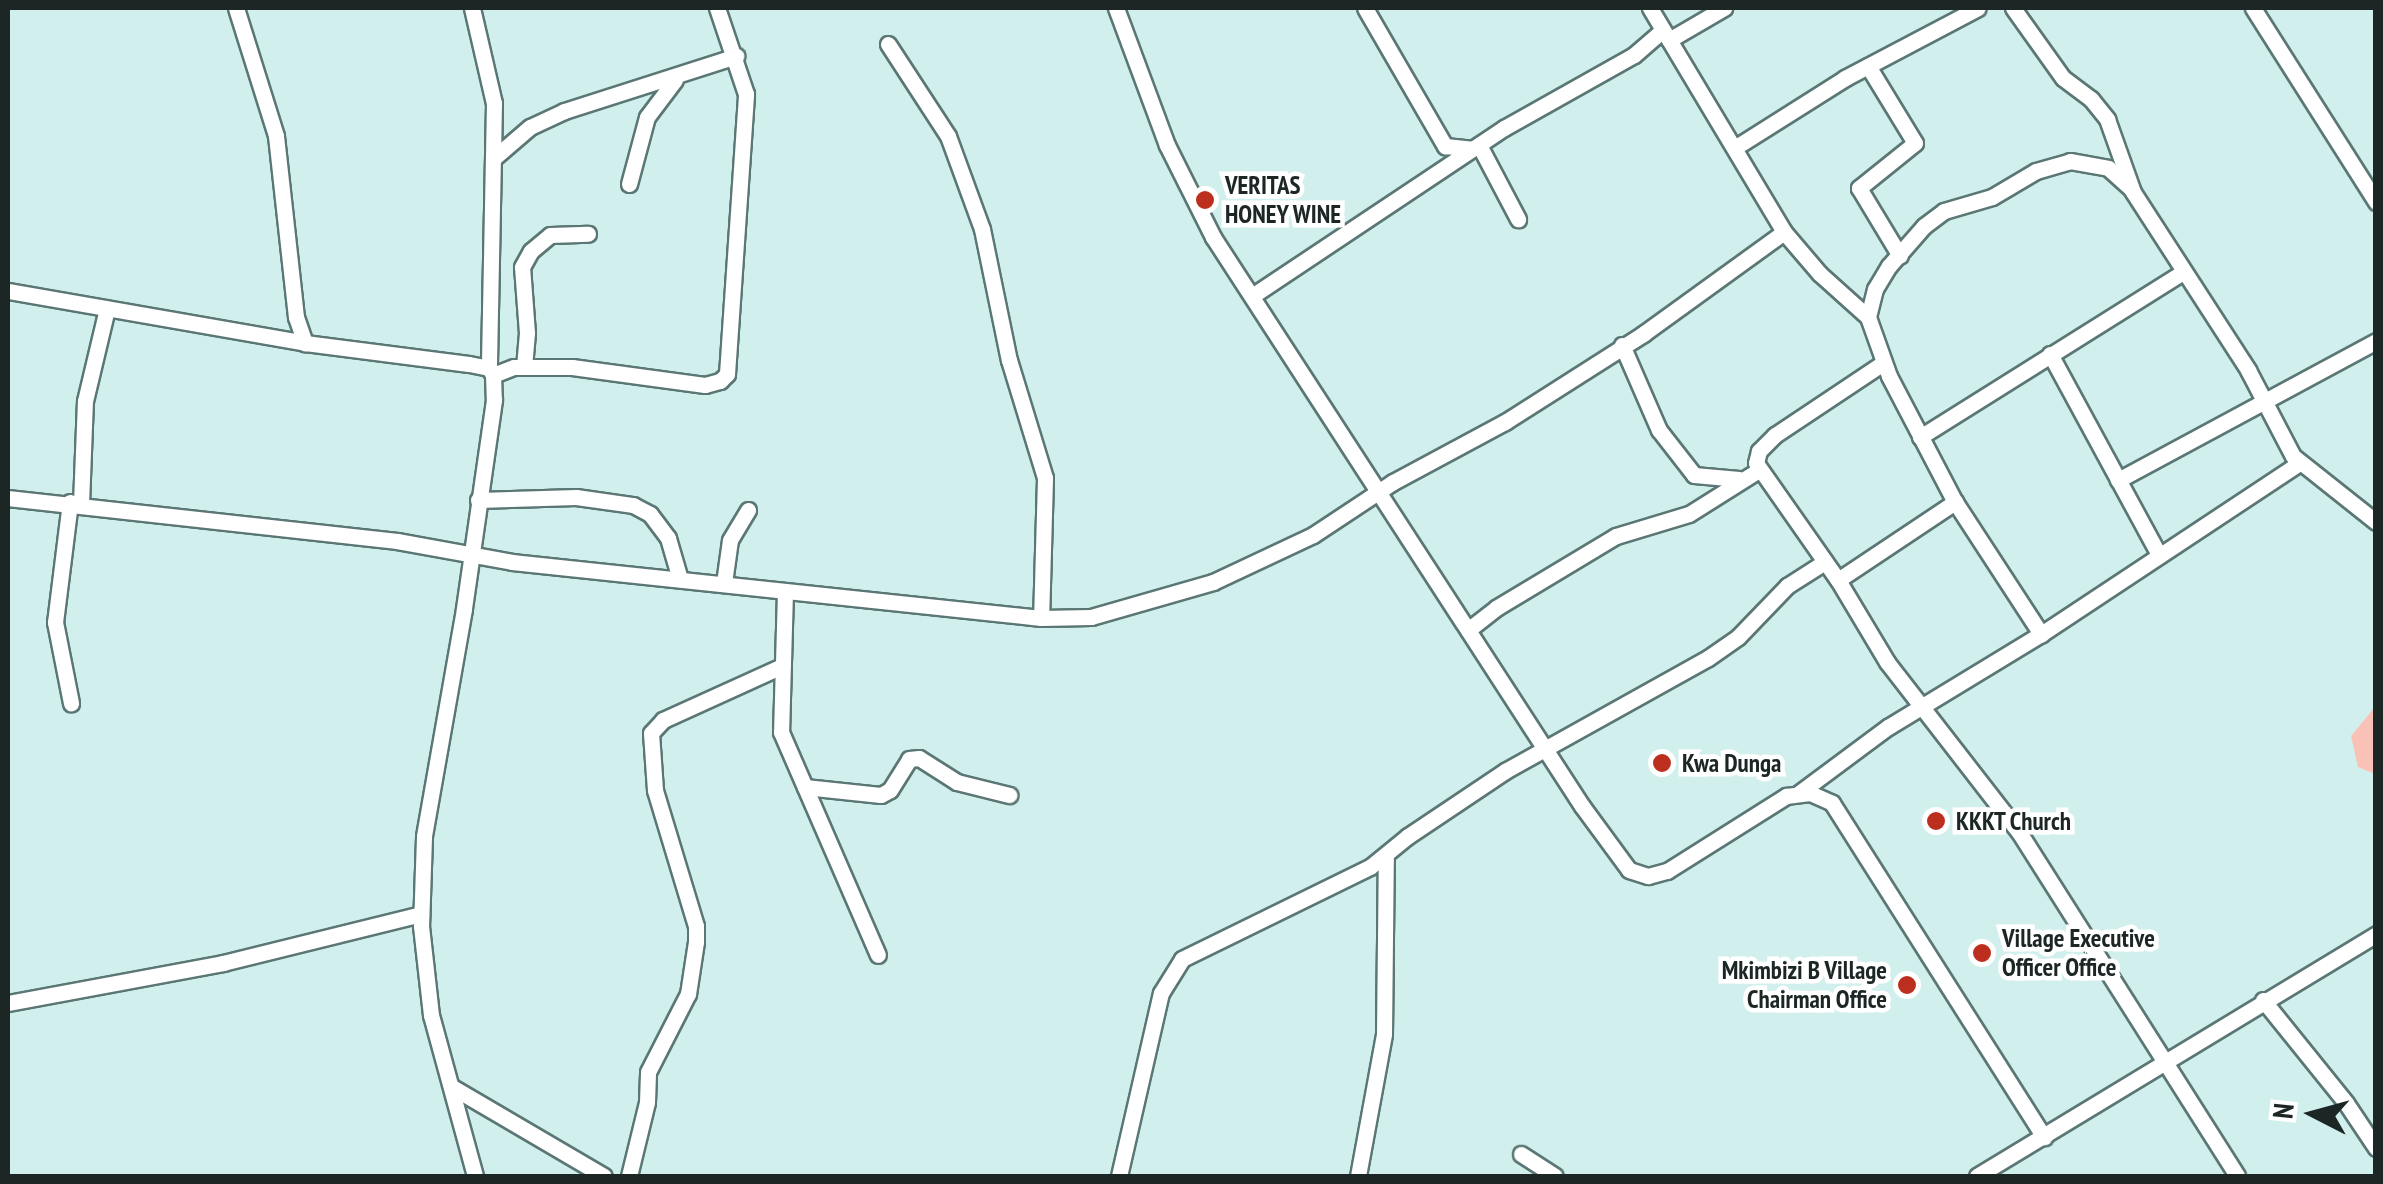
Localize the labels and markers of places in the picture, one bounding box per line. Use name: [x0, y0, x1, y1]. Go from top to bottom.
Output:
place label: VERITAS HONEY WINE: [1225, 171, 1342, 230]
marker: VERITAS HONEY WINE: [1194, 189, 1216, 211]
place label: Kwa Dunga: [1682, 748, 1781, 778]
marker: Kwa Dunga: [1651, 752, 1673, 774]
place label: KKKT Church: [1956, 806, 2072, 836]
marker: KKKT Church: [1925, 810, 1947, 832]
place label: Village Executive Officer Office: [2002, 924, 2155, 983]
marker: Village Executive Officer Office: [1971, 942, 1993, 964]
place label: Mkimbizi B Village Chairman Office: [1721, 956, 1887, 1015]
marker: Mkimbizi B Village Chairman Office: [1896, 974, 1918, 996]

